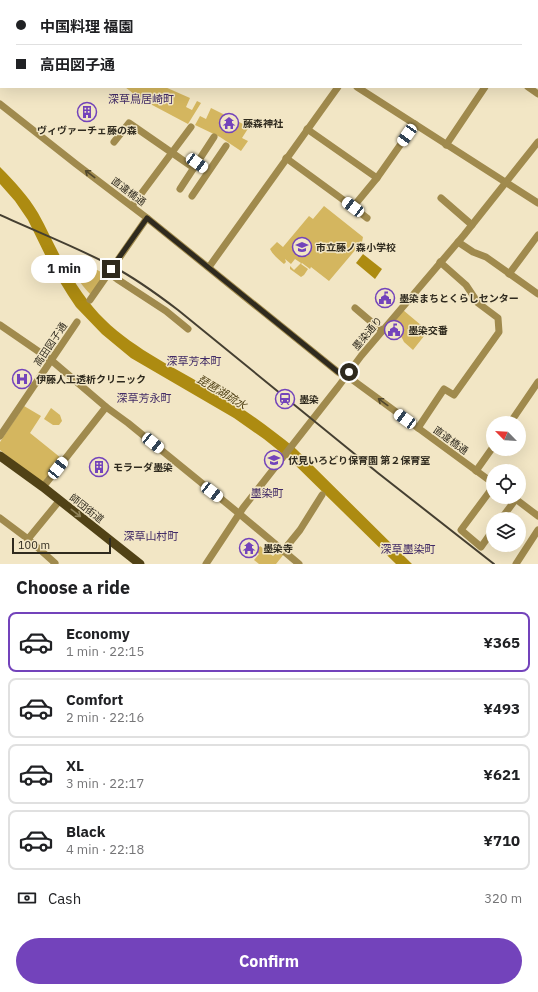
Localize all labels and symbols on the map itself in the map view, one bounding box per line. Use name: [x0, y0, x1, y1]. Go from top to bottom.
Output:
district label: 深草鳥居崎町: [108, 92, 174, 106]
building icon: ヴィヴァーチェ藤の森: [76, 101, 98, 123]
temple icon: 藤森神社: [218, 112, 240, 134]
place label: 藤森神社: [243, 117, 284, 130]
car: [395, 122, 419, 148]
place label: ヴィヴァーチェ藤の森: [37, 124, 137, 137]
car: [184, 151, 210, 175]
one-way arrow: [84, 170, 95, 178]
street label: 直違橋通: [109, 174, 149, 209]
car: [340, 195, 366, 219]
school or university icon: 市立藤ノ森小学校: [291, 236, 313, 258]
place label: 市立藤ノ森小学校: [316, 241, 396, 254]
callout: 1 min: [31, 255, 97, 283]
route end: [102, 260, 120, 278]
public building icon: 墨染まちとくらしセンター: [374, 287, 396, 309]
place label: 墨染まちとくらしセンター: [399, 292, 519, 305]
street label: 墨染通り: [350, 314, 385, 353]
public building icon: 墨染交番: [383, 319, 405, 341]
street label: 高田図子通: [31, 320, 70, 369]
place label: 墨染交番: [408, 324, 448, 337]
district label: 深草芳本町: [167, 354, 222, 368]
route start: [340, 363, 358, 381]
hospital icon: 伊藤人工透析クリニック: [11, 368, 33, 390]
water label: 琵琶湖疏水: [195, 372, 250, 413]
place label: 伊藤人工透析クリニック: [36, 373, 146, 386]
station icon: 墨染: [274, 388, 296, 410]
district label: 深草芳永町: [117, 391, 172, 405]
place label: 墨染: [299, 393, 319, 406]
one-way arrow: [377, 398, 388, 406]
car: [392, 407, 418, 431]
north arrow: [486, 416, 526, 456]
street label: 直違橋通: [431, 423, 471, 457]
car: [140, 431, 166, 455]
school or university icon: 伏見いろどり保育園 第２保育室: [263, 449, 285, 471]
place label: 伏見いろどり保育園 第２保育室: [288, 454, 430, 467]
car: [46, 455, 70, 481]
building icon: モラーダ墨染: [88, 456, 110, 478]
place label: モラーダ墨染: [113, 461, 173, 474]
car: [199, 480, 225, 504]
district label: 墨染町: [251, 486, 284, 500]
street label: 師団街道: [67, 491, 106, 526]
one-way arrow: [70, 509, 81, 518]
district label: 深草山村町: [124, 529, 179, 543]
scale bar: [12, 536, 111, 555]
temple icon: 墨染寺: [238, 537, 260, 559]
place label: 墨染寺: [263, 542, 293, 555]
district label: 深草墨染町: [381, 542, 436, 556]

